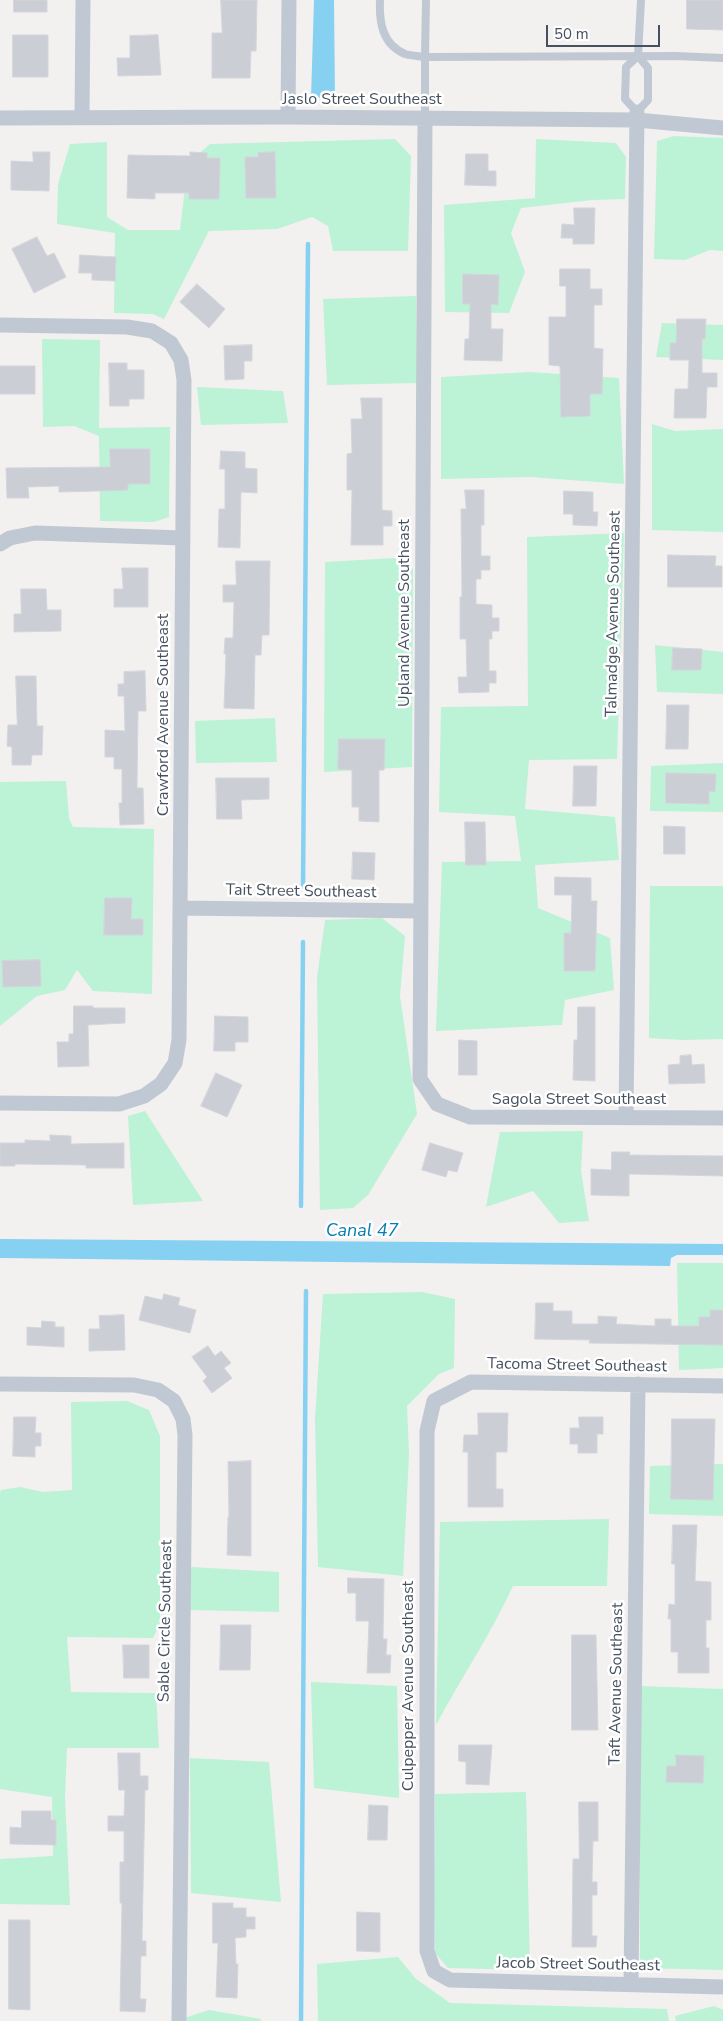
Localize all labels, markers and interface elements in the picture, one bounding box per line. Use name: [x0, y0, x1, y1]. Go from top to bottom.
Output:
scale bar: [548, 15, 662, 47]
text: 50 m: [554, 24, 589, 44]
street label: Jaslo Street Southeast: [282, 90, 442, 110]
street label: Talmadge Avenue Southeast: [603, 511, 625, 717]
street label: Upland Avenue Southeast: [395, 519, 415, 707]
street label: Crawford Avenue Southeast: [154, 614, 174, 816]
street label: Tait Street Southeast: [226, 881, 376, 903]
street label: Sagola Street Southeast: [492, 1090, 666, 1110]
water label: Canal 47: [326, 1221, 398, 1243]
street label: Tacoma Street Southeast: [487, 1355, 667, 1377]
street label: Sable Circle Southeast: [155, 1540, 177, 1702]
street label: Culpepper Avenue Southeast: [399, 1581, 419, 1791]
street label: Taft Avenue Southeast: [606, 1602, 628, 1766]
street label: Jacob Street Southeast: [496, 1954, 660, 1976]

